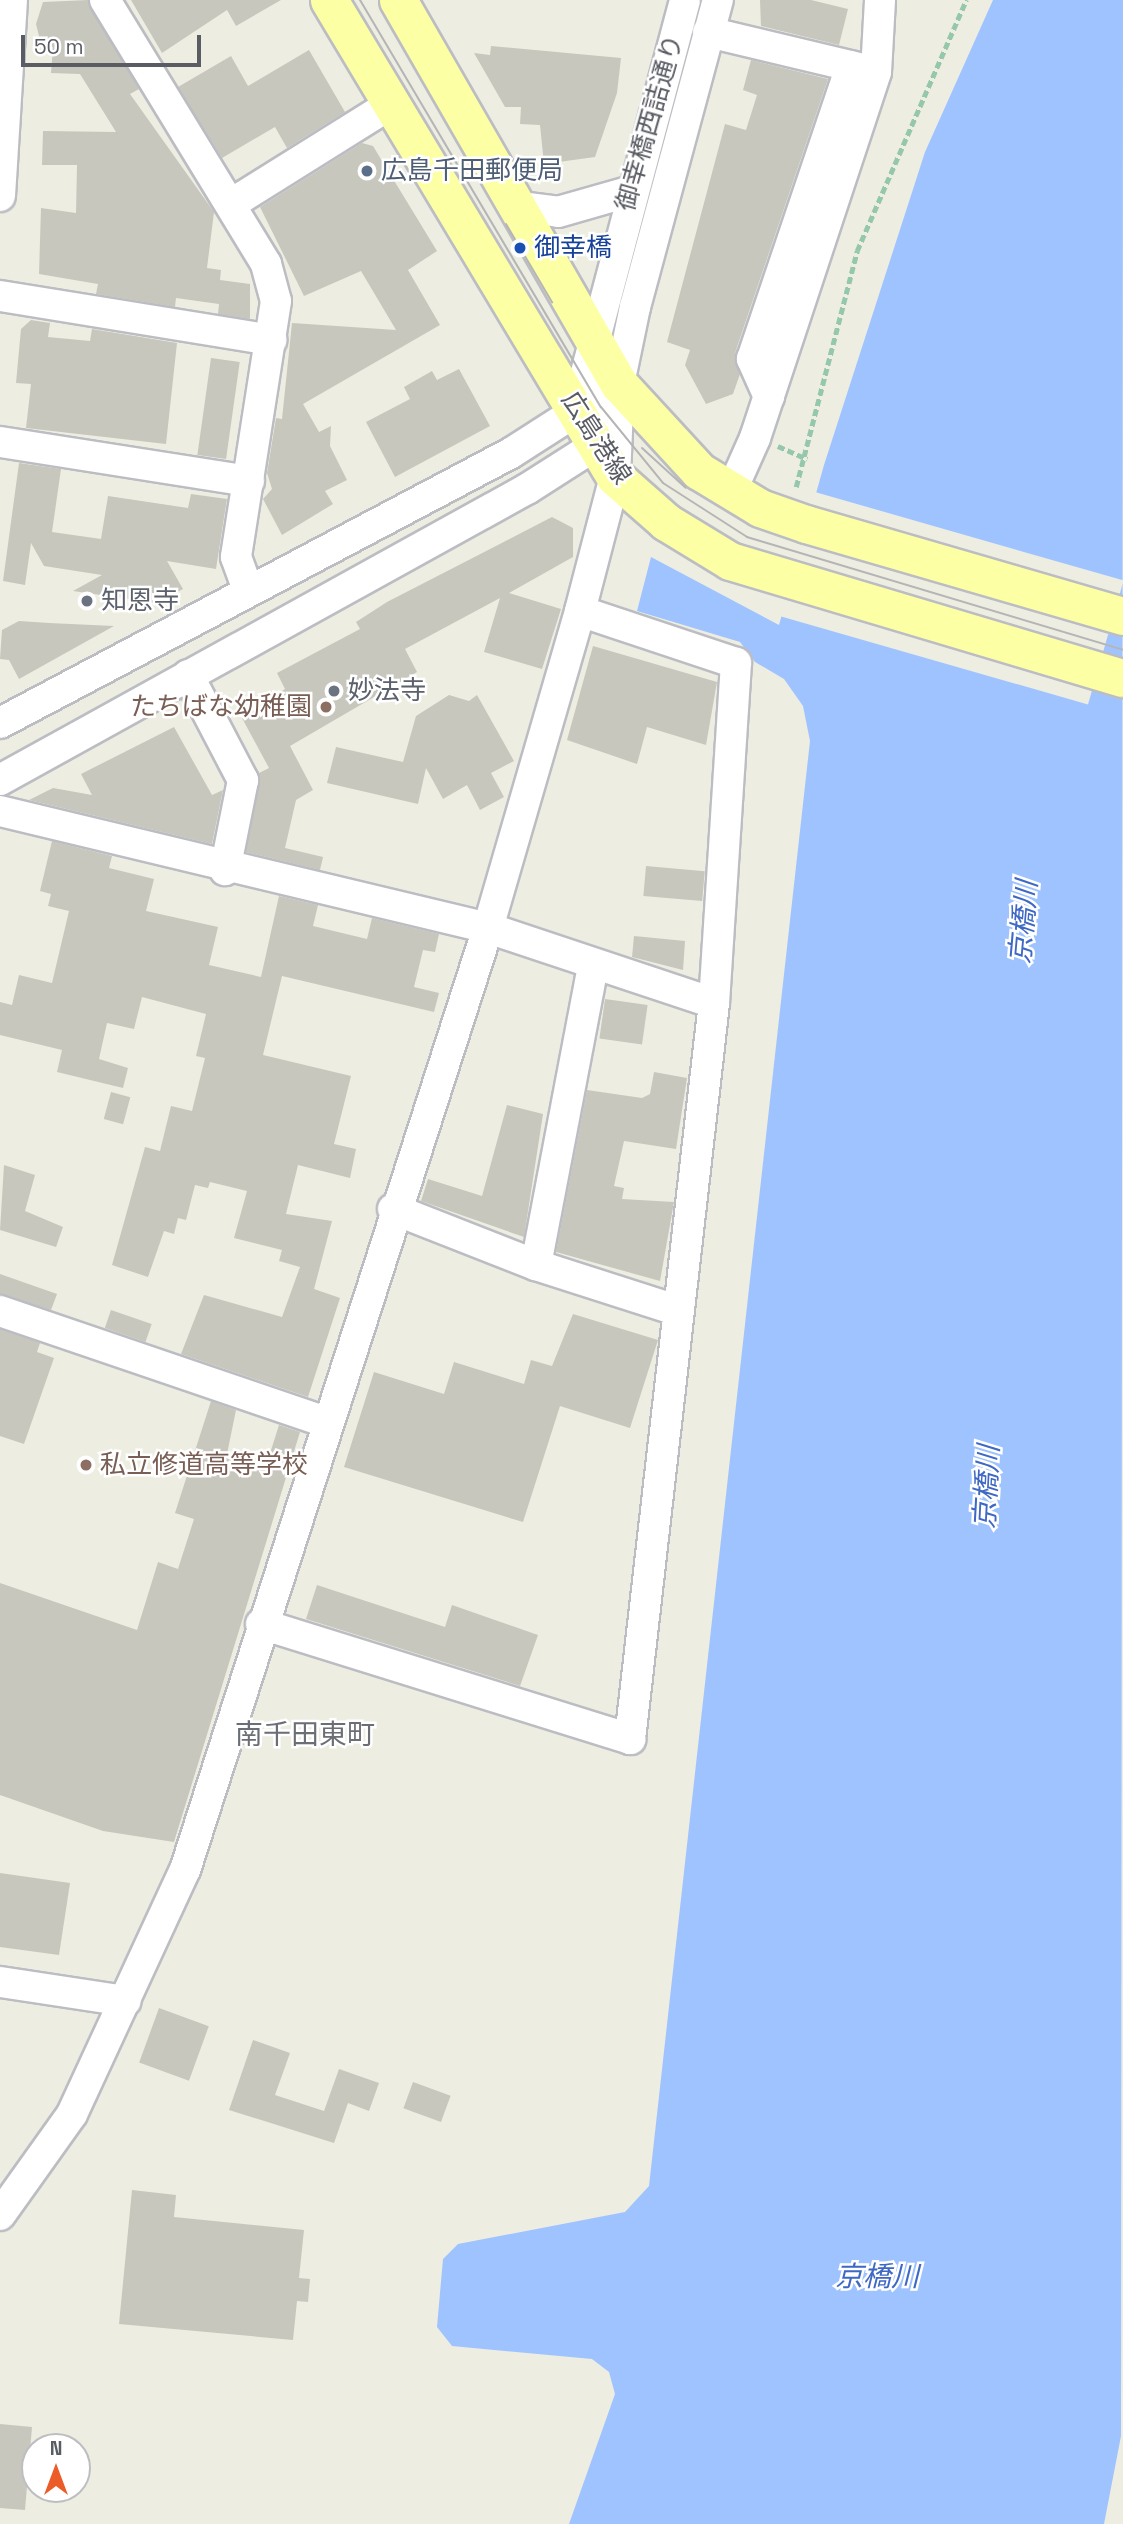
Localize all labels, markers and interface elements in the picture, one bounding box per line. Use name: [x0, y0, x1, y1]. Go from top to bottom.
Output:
scale bar: [24, 21, 205, 65]
street label: 御幸橋西詰通り: [610, 31, 690, 215]
text: 50 m: [34, 33, 84, 60]
place label: 広島千田郵便局: [381, 155, 563, 187]
marker: 広島千田郵便局: [359, 163, 375, 179]
place label: 御幸橋: [534, 232, 612, 264]
marker: 御幸橋: [512, 240, 528, 256]
street label: 広島港線: [555, 386, 637, 490]
place label: 知恩寺: [101, 585, 179, 617]
marker: 知恩寺: [79, 593, 95, 609]
place label: 妙法寺: [348, 675, 426, 707]
marker: 妙法寺: [326, 683, 342, 699]
place label: たちばな幼稚園: [130, 691, 312, 723]
marker: たちばな幼稚園: [318, 699, 334, 715]
water label: 京橋川: [1003, 879, 1043, 965]
water label: 京橋川: [967, 1444, 1005, 1530]
place label: 私立修道高等学校: [100, 1449, 308, 1481]
marker: 私立修道高等学校: [78, 1457, 94, 1473]
district label: 南千田東町: [235, 1717, 375, 1751]
water label: 京橋川: [835, 2259, 919, 2293]
north arrow: [21, 2433, 91, 2503]
text: N: [50, 2436, 62, 2461]

